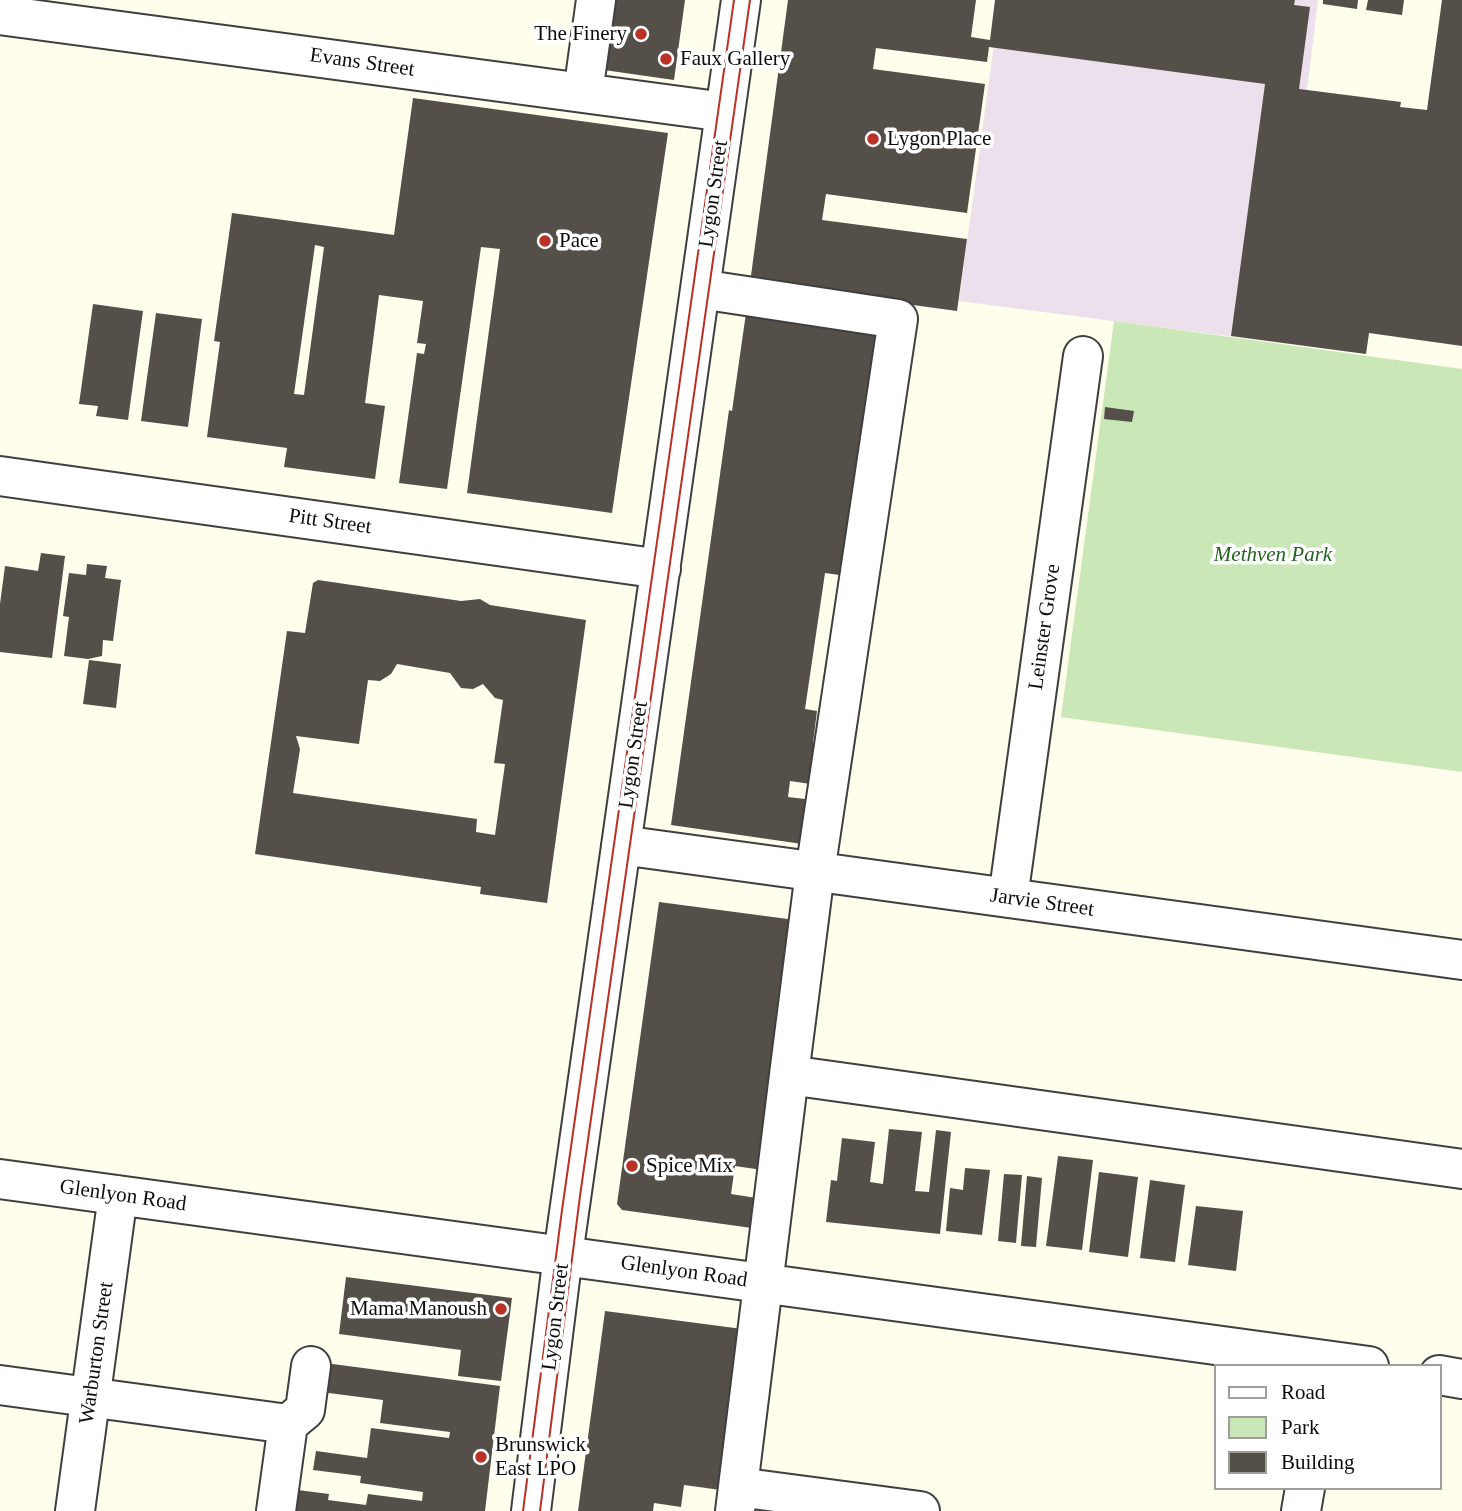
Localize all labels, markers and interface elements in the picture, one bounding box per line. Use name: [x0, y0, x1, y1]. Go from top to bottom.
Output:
place label: The Finery: [534, 21, 627, 47]
marker: The Finery: [633, 26, 649, 42]
street label: Evans Street: [308, 43, 416, 83]
place label: Faux Gallery: [680, 46, 790, 72]
marker: Faux Gallery: [658, 51, 674, 67]
place label: Lygon Place: [887, 126, 991, 152]
marker: Lygon Place: [865, 131, 881, 147]
street label: Lygon Street: [694, 139, 734, 249]
place label: Pace: [559, 228, 599, 254]
marker: Pace: [537, 233, 553, 249]
street label: Pitt Street: [287, 504, 373, 540]
park label: Methven Park: [1214, 542, 1332, 568]
street label: Leinster Grove: [1024, 563, 1066, 691]
street label: Lygon Street: [614, 700, 654, 810]
street label: Jarvie Street: [989, 883, 1095, 923]
place label: Spice Mix: [646, 1153, 733, 1179]
marker: Spice Mix: [624, 1158, 640, 1174]
street label: Glenlyon Road: [58, 1175, 188, 1217]
street label: Glenlyon Road: [619, 1251, 749, 1293]
street label: Lygon Street: [537, 1262, 575, 1372]
street label: Warburton Street: [75, 1280, 119, 1426]
place label: Mama Manoush: [350, 1296, 487, 1322]
marker: Mama Manoush: [493, 1301, 509, 1317]
legend: [1214, 1364, 1441, 1490]
text: Road: [1281, 1380, 1325, 1404]
text: Park: [1281, 1415, 1320, 1439]
place label: Brunswick East LPO: [495, 1432, 586, 1482]
marker: Brunswick East LPO: [473, 1449, 489, 1465]
text: Building: [1281, 1450, 1355, 1474]

